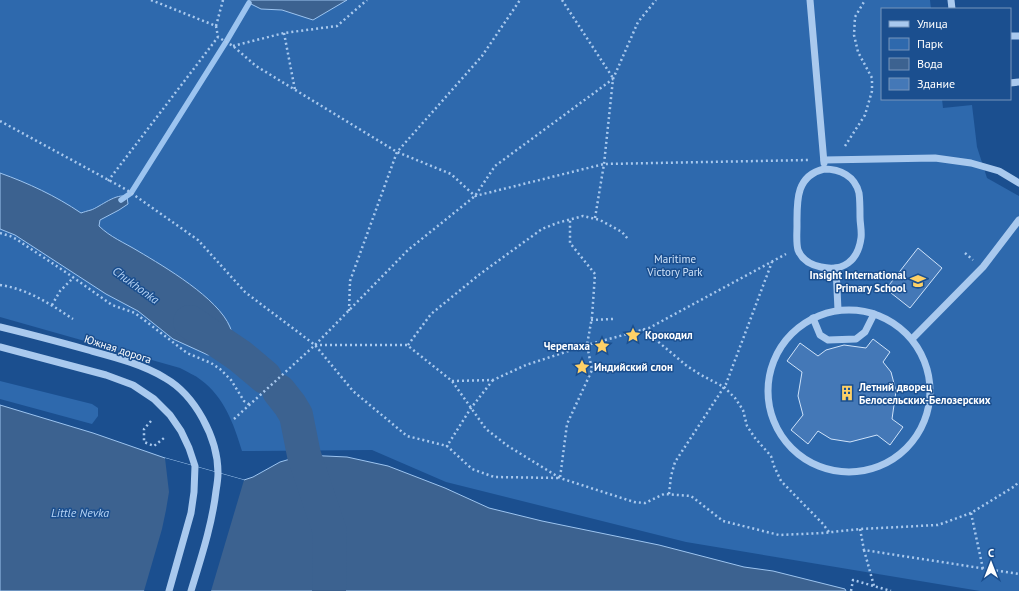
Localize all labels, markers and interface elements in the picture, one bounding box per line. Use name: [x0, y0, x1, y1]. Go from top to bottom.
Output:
legend: [881, 8, 1011, 100]
text: Улица: [917, 16, 948, 31]
text: Парк: [917, 36, 943, 51]
text: Вода: [917, 56, 943, 71]
text: Здание: [917, 76, 955, 91]
park label: Maritime Victory Park: [646, 252, 703, 279]
water label: Chukhonka: [110, 263, 162, 307]
place label: Insight International Primary School: [810, 268, 907, 295]
school or university icon: Insight International Primary School: [909, 272, 927, 290]
place icon: Крокодил: [624, 326, 642, 344]
place label: Крокодил: [645, 328, 693, 342]
street label: Южная дорога: [83, 332, 153, 366]
place icon: Черепаха: [593, 337, 611, 355]
place label: Черепаха: [544, 339, 590, 353]
place icon: Индийский слон: [573, 358, 591, 376]
place label: Индийский слон: [594, 360, 673, 374]
place label: Летний дворец Белосельских-Белозерских: [858, 380, 991, 407]
building icon: Летний дворец Белосельских-Белозерских: [838, 384, 856, 402]
water label: Little Nevka: [51, 505, 109, 520]
north arrow: [971, 543, 1011, 583]
text: С: [988, 546, 994, 560]

